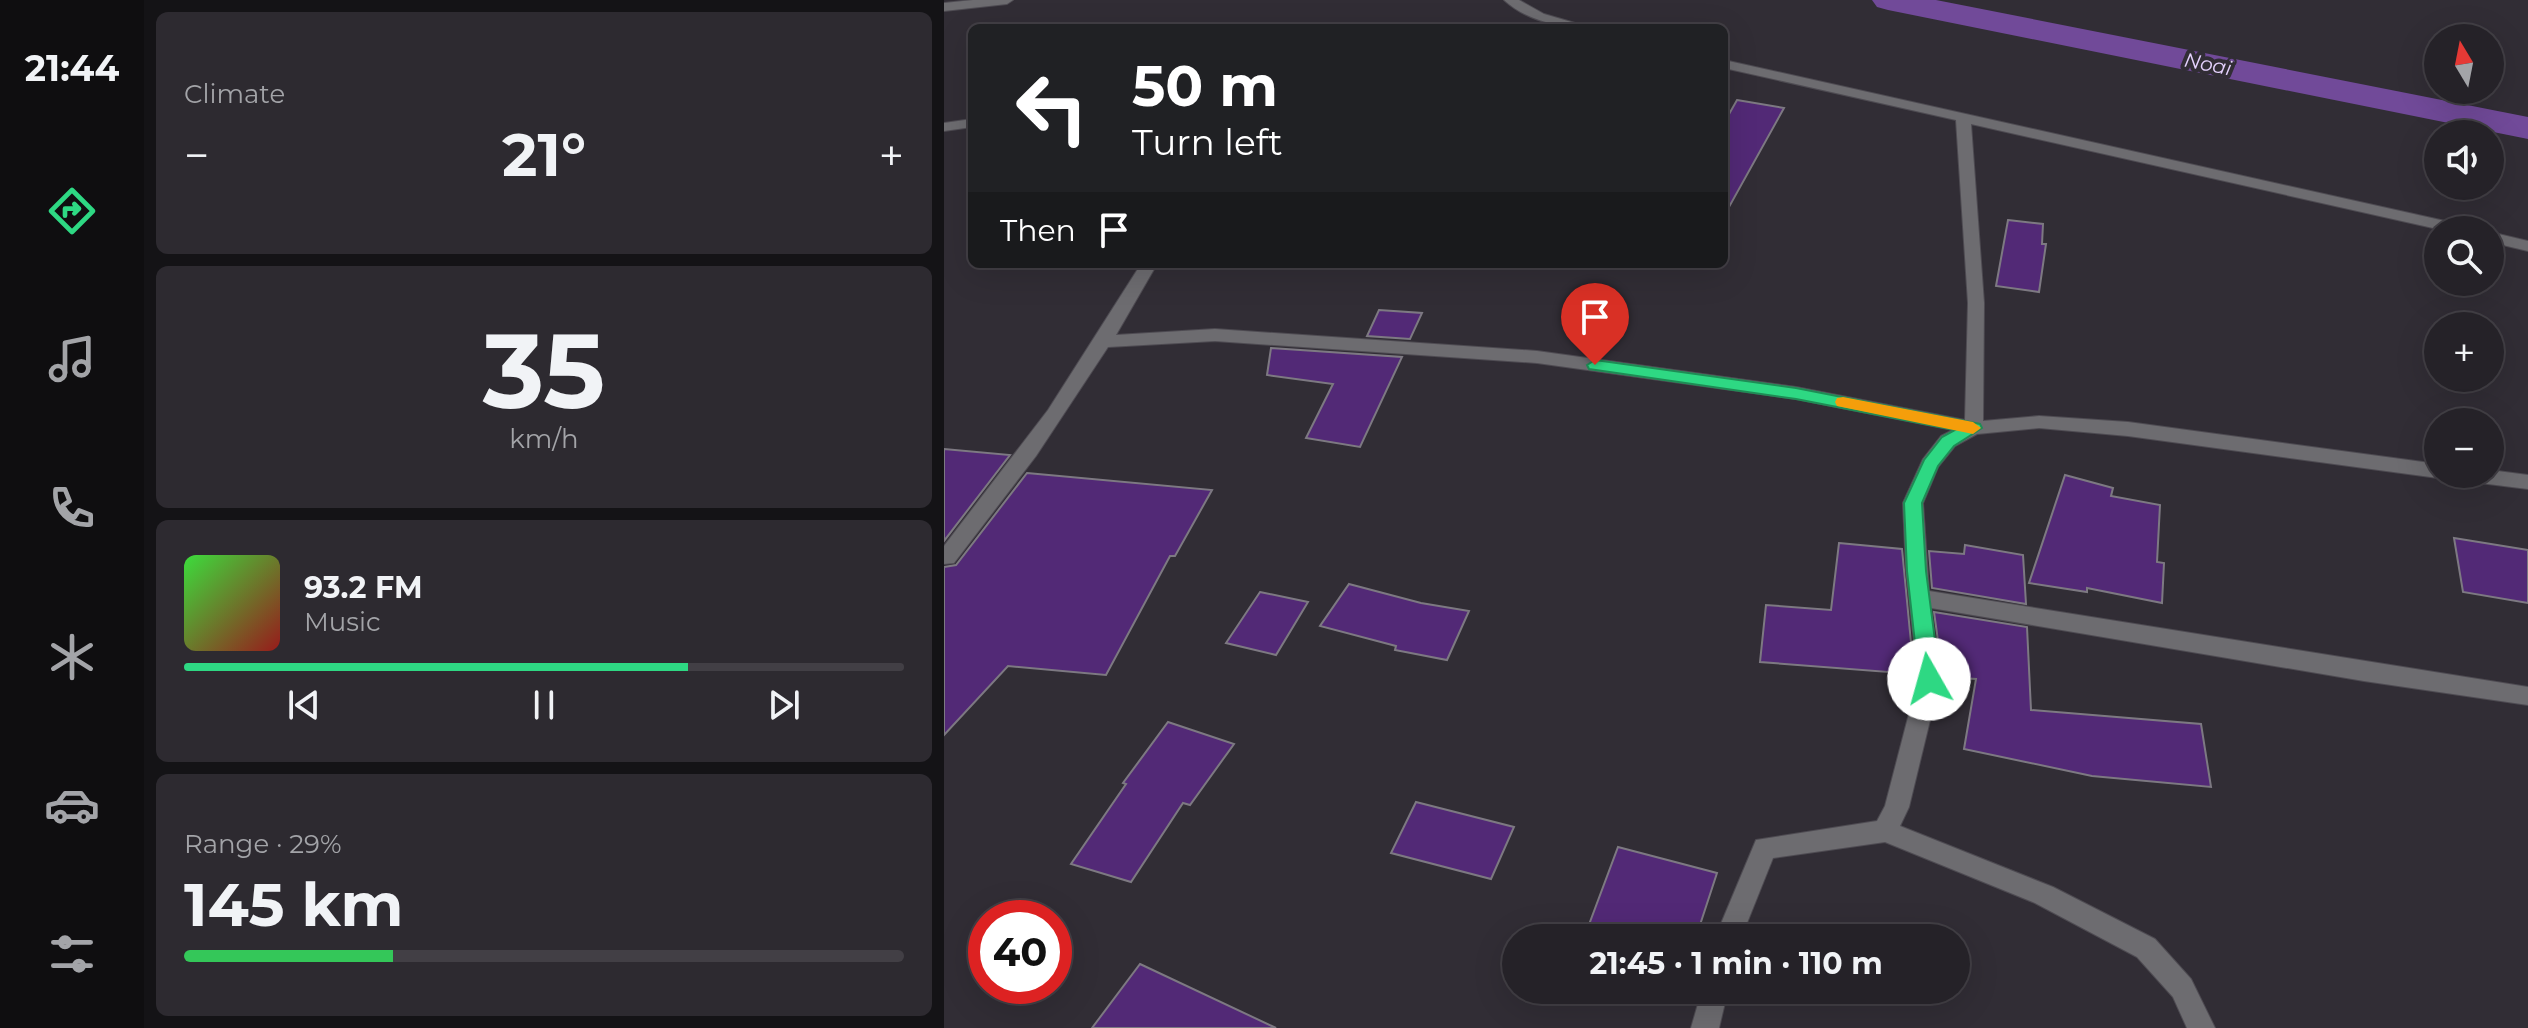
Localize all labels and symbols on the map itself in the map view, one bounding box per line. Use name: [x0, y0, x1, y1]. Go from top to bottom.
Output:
north arrow: [2424, 24, 2504, 104]
water label: Noai: [2182, 48, 2234, 80]
pin: [1561, 283, 1629, 365]
position arrow: [1887, 637, 1971, 721]
speed limit sign: 40: [968, 900, 1072, 1004]

